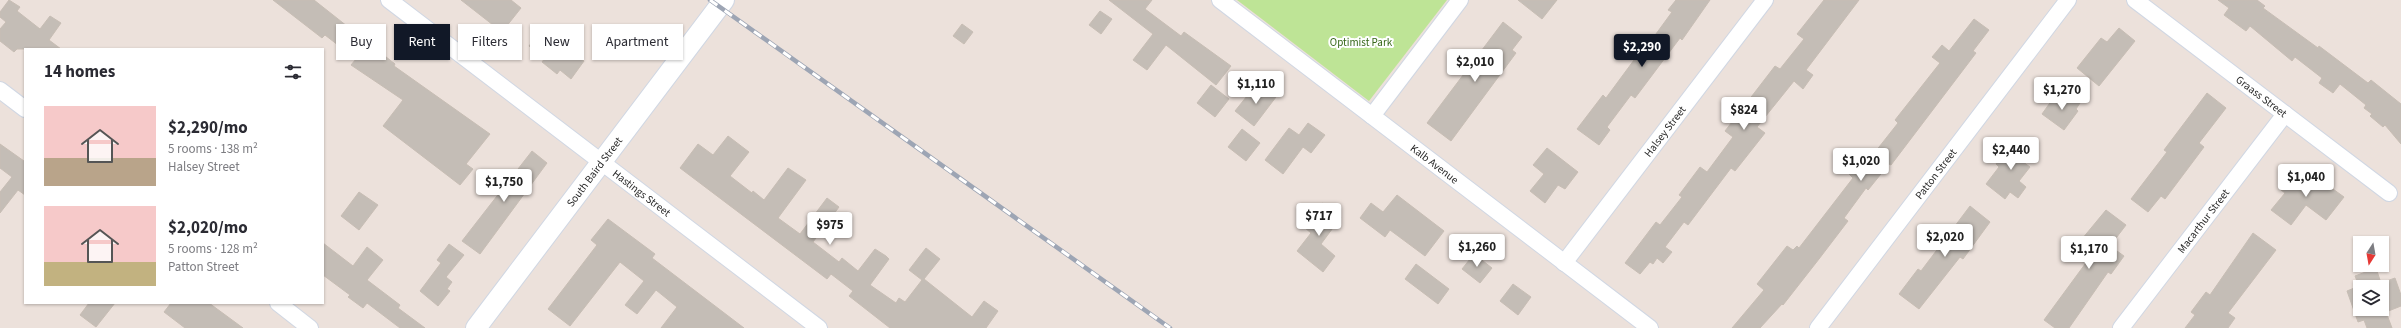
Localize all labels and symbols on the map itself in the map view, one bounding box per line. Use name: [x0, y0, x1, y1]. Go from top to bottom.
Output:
pin: $2,290: [1609, 34, 1675, 68]
park label: Optimist Park: [1330, 35, 1393, 50]
pin: $2,010: [1442, 49, 1508, 83]
pin: $1,110: [1223, 71, 1289, 105]
street label: Graass Street: [2233, 72, 2290, 121]
pin: $1,270: [2029, 77, 2095, 111]
pin: $824: [1720, 97, 1768, 131]
street label: Halsey Street: [1641, 103, 1690, 160]
street label: South Baird Street: [563, 134, 626, 210]
pin: $2,440: [1978, 137, 2044, 171]
street label: Kalb Avenue: [1407, 141, 1462, 188]
street label: Patton Street: [1912, 145, 1960, 202]
pin: $1,020: [1828, 148, 1894, 182]
pin: $1,040: [2273, 164, 2339, 198]
street label: Hastings Street: [609, 166, 674, 220]
pin: $1,750: [471, 169, 537, 203]
street label: Macarthur Street: [2174, 186, 2233, 256]
pin: $717: [1295, 203, 1343, 237]
pin: $975: [806, 212, 854, 246]
pin: $2,020: [1912, 224, 1978, 258]
pin: $1,260: [1444, 234, 1510, 268]
pin: $1,170: [2056, 236, 2122, 270]
north arrow: [2353, 236, 2389, 272]

